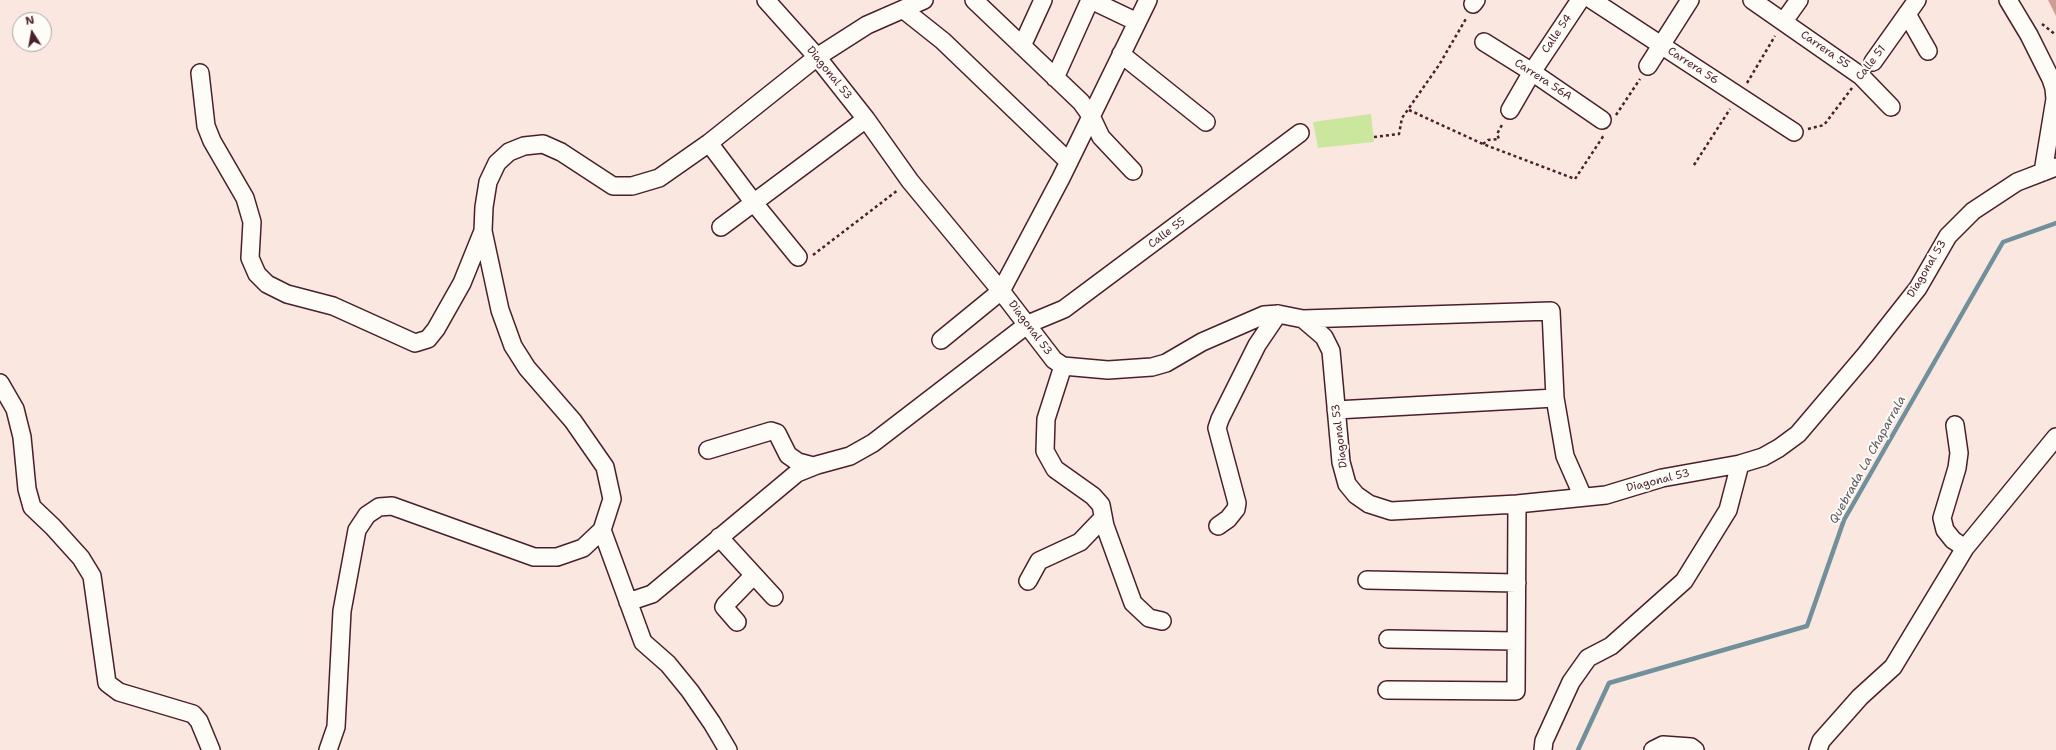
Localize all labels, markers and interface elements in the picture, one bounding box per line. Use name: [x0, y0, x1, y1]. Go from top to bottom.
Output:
north arrow: [12, 12, 52, 52]
street label: Calle 54: [1539, 12, 1575, 56]
text: N: [24, 13, 36, 29]
street label: Carrera 55: [1798, 28, 1852, 72]
street label: Calle 51: [1853, 43, 1889, 83]
street label: Diagonal 53: [803, 44, 855, 102]
street label: Carrera 56: [1665, 45, 1721, 87]
street label: Carrera 56A: [1512, 57, 1574, 103]
street label: Calle 55: [1146, 215, 1188, 251]
street label: Diagonal 53: [1905, 238, 1949, 300]
street label: Diagonal 53: [1005, 298, 1055, 358]
water label: Quebrada La Chaparrala: [1827, 393, 1909, 527]
street label: Diagonal 53: [1330, 403, 1350, 469]
street label: Diagonal 53: [1625, 467, 1691, 495]

